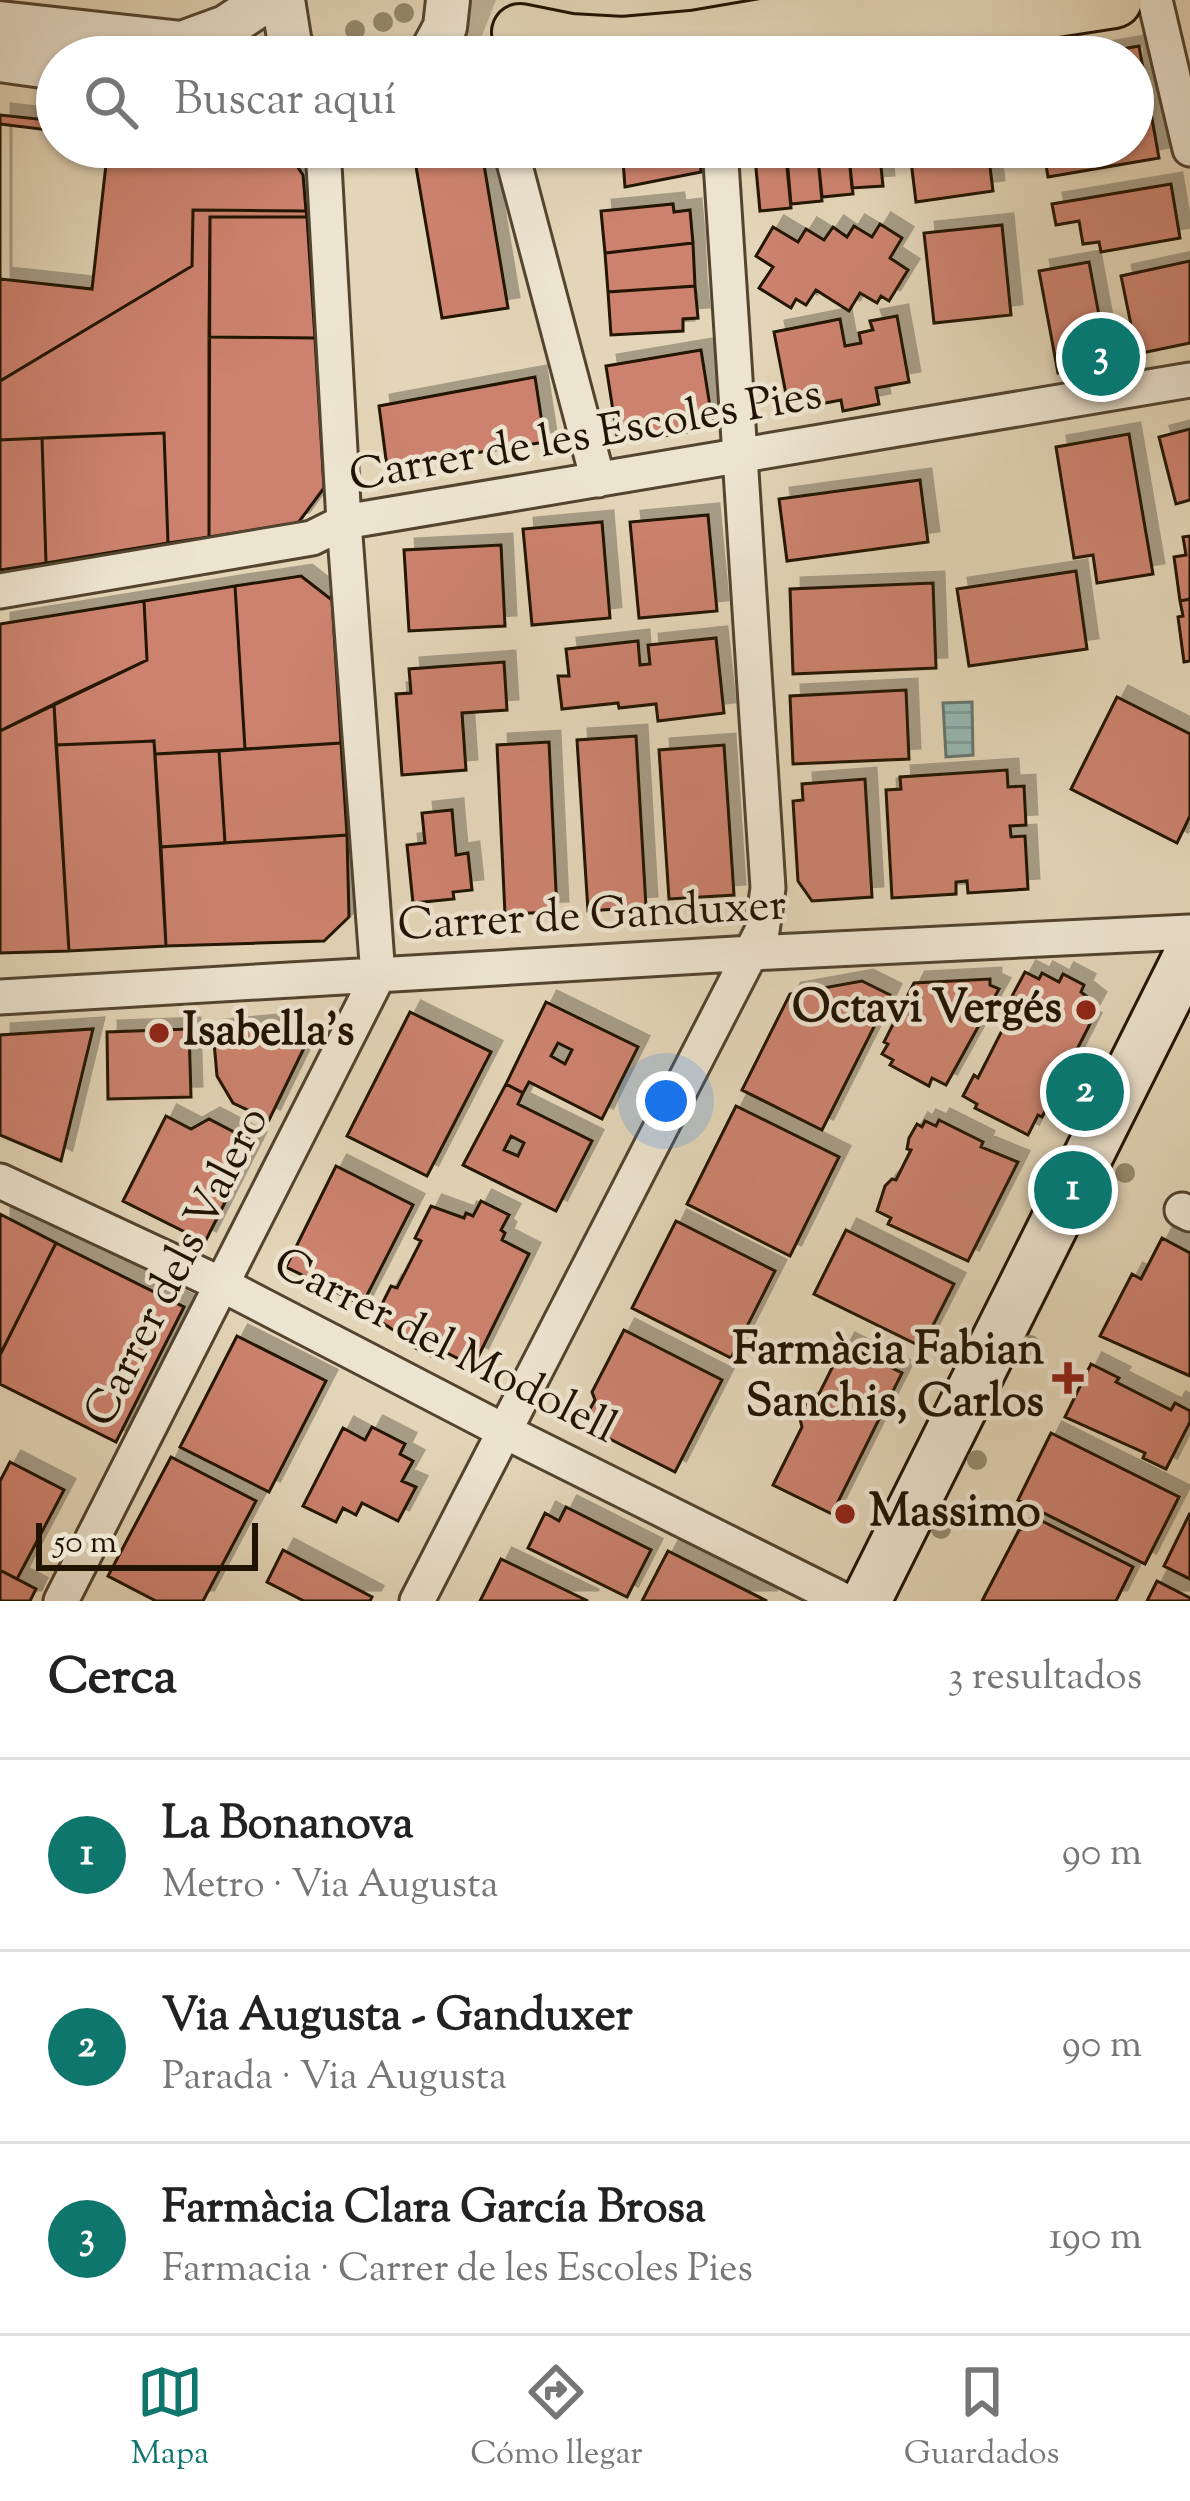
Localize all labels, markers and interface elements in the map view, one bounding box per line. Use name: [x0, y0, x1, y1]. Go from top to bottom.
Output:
search box: [36, 36, 1154, 168]
icon: search: [78, 69, 144, 135]
text: Buscar aquí: [174, 70, 396, 135]
pin: 3: [1062, 312, 1140, 402]
street label: Carrer de les Escoles Pies: [345, 364, 827, 512]
street label: Carrer de Ganduxer: [396, 875, 788, 961]
place label: Octavi Vergés: [792, 978, 1062, 1043]
marker: Octavi Vergés: [1073, 997, 1099, 1023]
place label: Isabella's: [183, 1001, 355, 1066]
marker: Isabella's: [146, 1020, 172, 1046]
pin: 2: [1046, 1047, 1124, 1137]
your location: [636, 1071, 696, 1131]
street label: Carrer dels Valero: [70, 1097, 288, 1439]
pin: 1: [1034, 1145, 1112, 1235]
street label: Carrer del Modolell: [261, 1233, 627, 1463]
place label: Farmàcia Fabian Sanchis, Carlos: [733, 1320, 1044, 1437]
marker: Farmàcia Fabian Sanchis, Carlos: [1055, 1365, 1081, 1391]
place label: Massimo: [869, 1482, 1041, 1547]
marker: Massimo: [832, 1501, 858, 1527]
scale bar: [36, 1517, 258, 1570]
text: 50 m: [54, 1520, 117, 1568]
text: Cerca: [48, 1643, 177, 1716]
text: 3 resultados: [948, 1651, 1142, 1707]
text: La Bonanova: [162, 1794, 414, 1859]
text: 1: [80, 1827, 94, 1883]
text: 90 m: [1062, 1827, 1142, 1883]
text: Metro · Via Augusta: [162, 1859, 498, 1915]
text: Via Augusta - Ganduxer: [162, 1986, 633, 2051]
text: 2: [78, 2019, 96, 2075]
text: 90 m: [1062, 2019, 1142, 2075]
text: Parada · Via Augusta: [162, 2051, 507, 2107]
text: Farmàcia Clara García Brosa: [162, 2178, 706, 2243]
text: 3: [79, 2211, 95, 2267]
text: 190 m: [1049, 2211, 1142, 2267]
text: Farmacia · Carrer de les Escoles Pies: [162, 2243, 753, 2299]
tab: Mapa: [130, 2359, 209, 2479]
tab: Cómo llegar: [470, 2359, 643, 2479]
tab: Guardados: [904, 2359, 1060, 2479]

